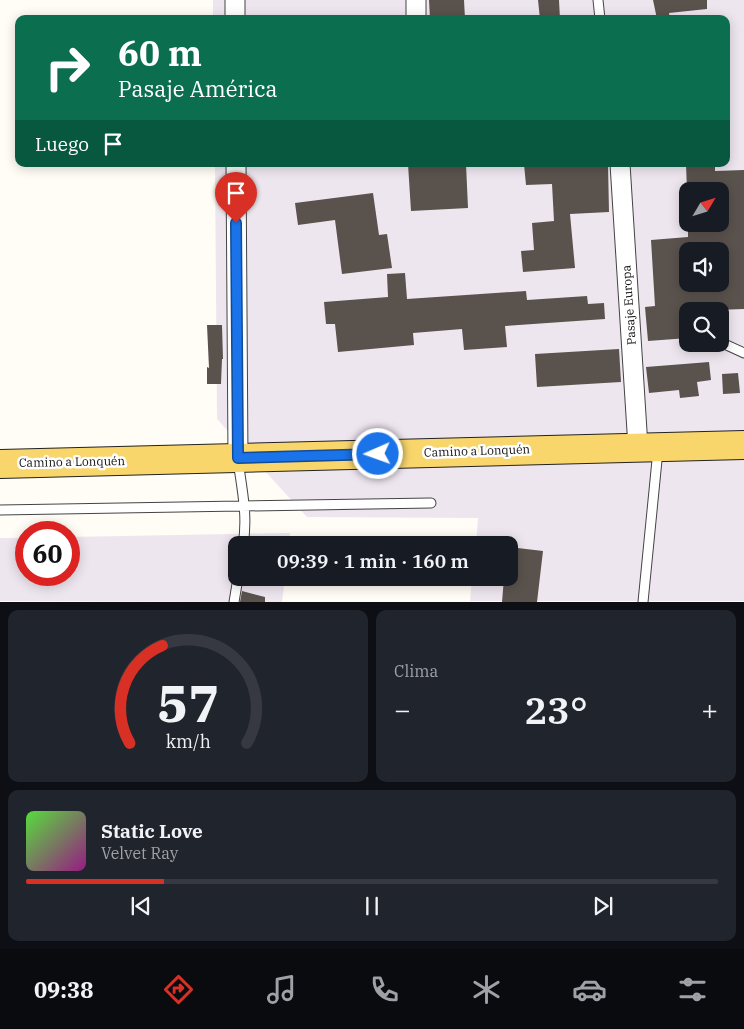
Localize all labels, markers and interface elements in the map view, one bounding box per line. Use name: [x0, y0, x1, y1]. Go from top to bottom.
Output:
text: 60 m: [118, 30, 202, 76]
icon: right: [35, 35, 100, 100]
text: Pasaje América: [118, 74, 278, 103]
icon: arrive: [99, 130, 127, 158]
text: Luego: [35, 132, 89, 156]
pin: [215, 172, 257, 223]
icon: arrive: [222, 179, 250, 207]
north arrow: [679, 182, 729, 232]
map controls: [679, 182, 729, 352]
button: sound: [679, 242, 729, 292]
street label: Pasaje Europa: [618, 264, 639, 346]
button: search: [679, 302, 729, 352]
position arrow: [351, 427, 403, 479]
street label: Camino a Lonquén: [424, 441, 531, 460]
street label: Camino a Lonquén: [19, 453, 126, 470]
speed limit sign: 60: [15, 521, 80, 586]
text: 09:39 · 1 min · 160 m: [277, 549, 469, 573]
text: Clima: [394, 661, 438, 681]
text: 57: [157, 669, 219, 736]
text: 23°: [524, 685, 588, 734]
text: −: [394, 691, 411, 728]
text: +: [701, 691, 718, 728]
text: km/h: [165, 730, 211, 753]
text: Static Love: [101, 819, 203, 843]
text: Velvet Ray: [101, 843, 178, 863]
icon: previous: [127, 892, 155, 920]
icon: pause: [358, 892, 386, 920]
icon: next: [589, 892, 617, 920]
icon: directions: [161, 972, 196, 1007]
icon: music: [264, 972, 299, 1007]
icon: phone: [367, 972, 402, 1007]
icon: climate: [469, 972, 504, 1007]
icon: car: [572, 972, 607, 1007]
icon: filters: [675, 972, 710, 1007]
text: 09:38: [34, 975, 93, 1004]

